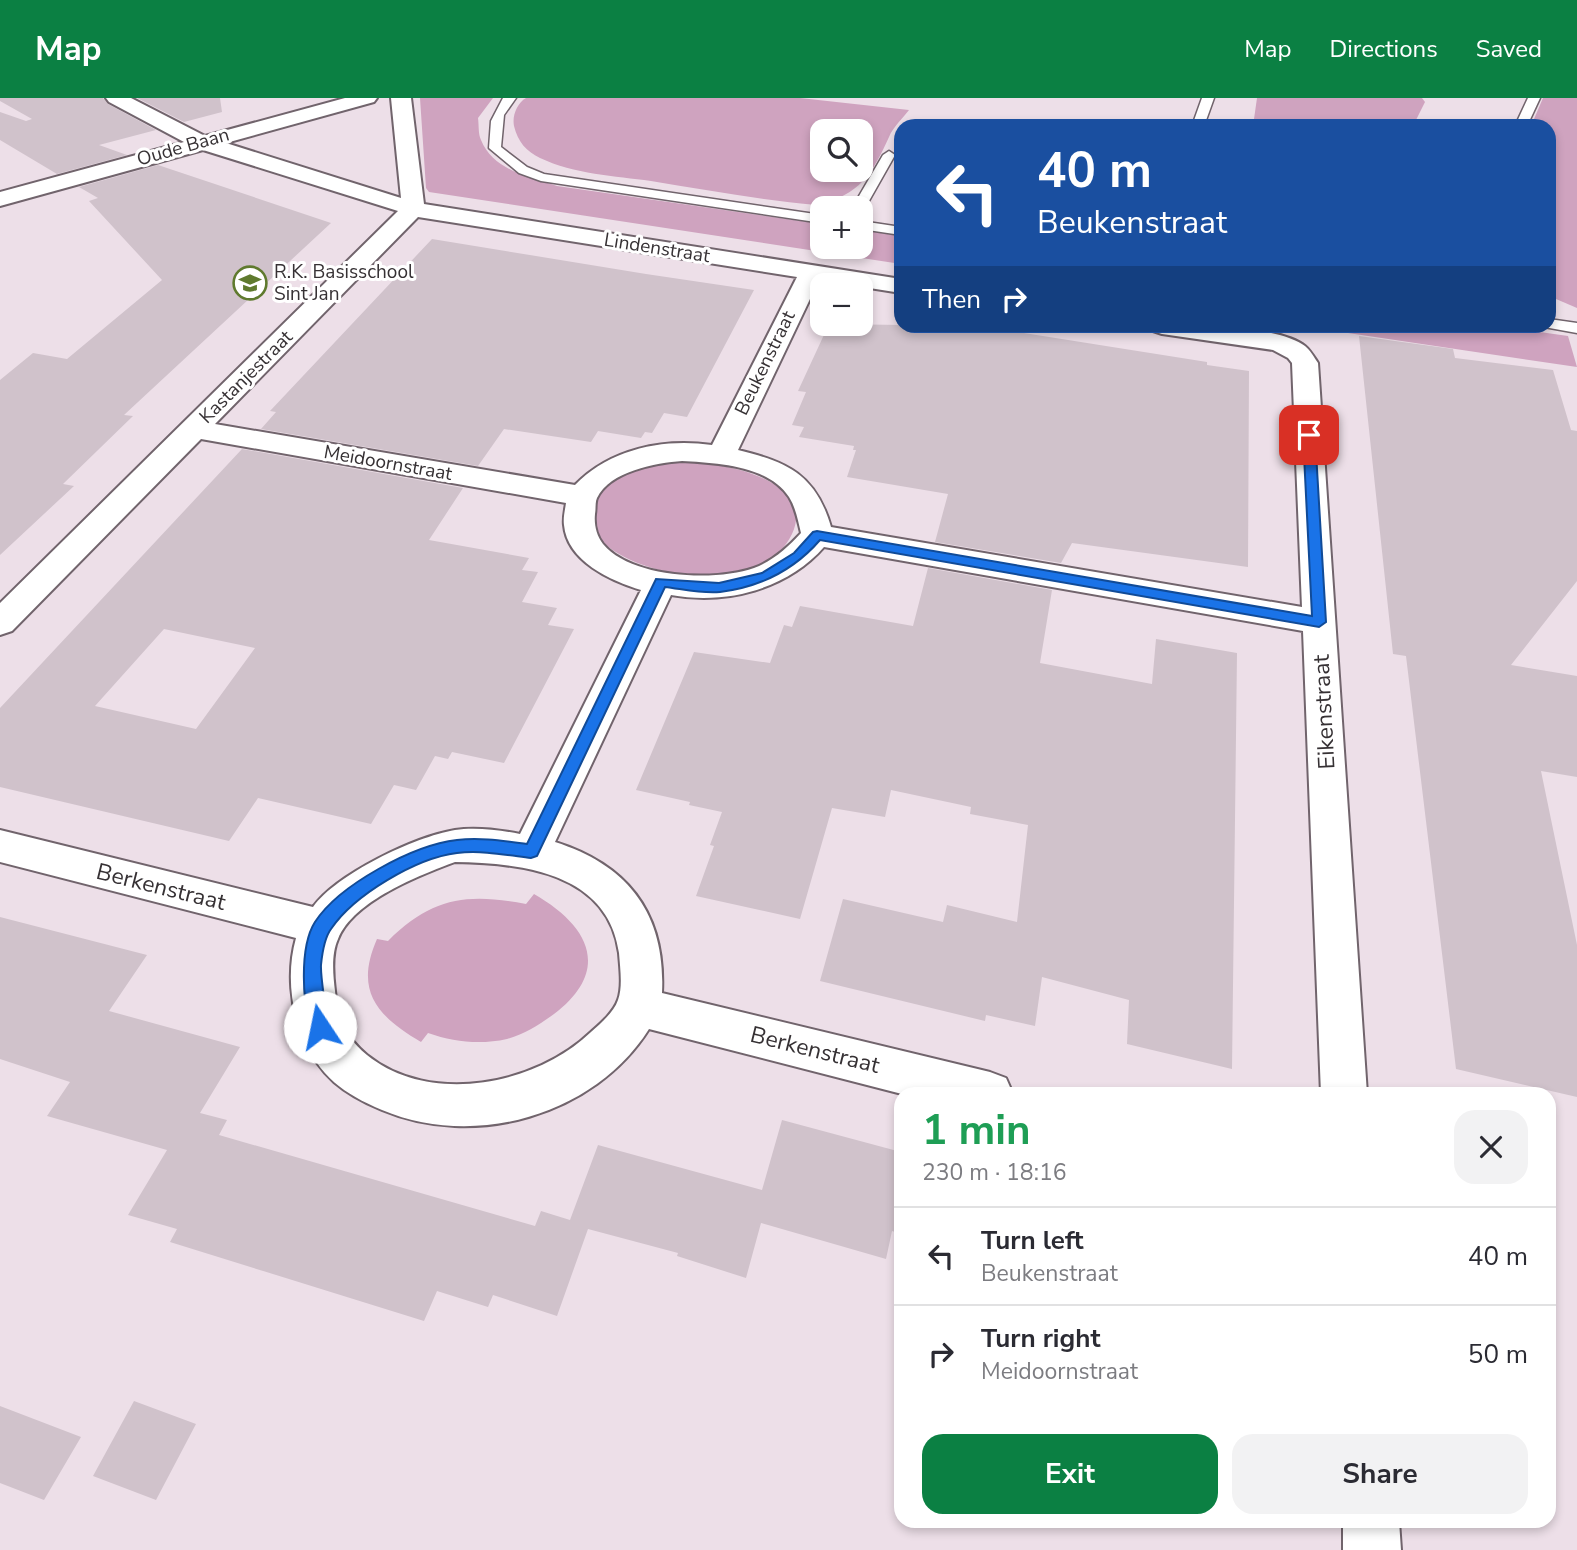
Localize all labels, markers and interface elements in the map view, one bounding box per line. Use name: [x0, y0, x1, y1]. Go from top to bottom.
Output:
text: Map: [35, 27, 102, 72]
text: Map: [1244, 33, 1291, 65]
text: Directions: [1329, 33, 1438, 65]
text: Saved: [1476, 33, 1542, 65]
map controls: [810, 119, 873, 336]
button: search: [810, 119, 873, 182]
street label: Oude Baan: [134, 121, 232, 173]
text: 40 m: [1037, 137, 1152, 204]
icon: left: [922, 147, 1013, 238]
button: +: [810, 196, 873, 259]
text: Beukenstraat: [1037, 201, 1227, 244]
street label: Lindenstraat: [602, 227, 712, 269]
place label: R.K. Basisschool Sint Jan: [274, 259, 414, 307]
school or university icon: R.K. Basisschool Sint Jan: [231, 264, 269, 302]
button: −: [810, 273, 873, 336]
icon: right: [995, 280, 1033, 318]
text: Then: [922, 282, 981, 317]
street label: Beukenstraat: [729, 306, 802, 419]
street label: Kastanjestraat: [194, 324, 299, 429]
pin: [1279, 405, 1339, 465]
icon: arrive: [1290, 416, 1328, 454]
street label: Meidoornstraat: [322, 439, 454, 487]
street label: Eikenstraat: [1305, 653, 1342, 770]
street label: Berkenstraat: [93, 856, 230, 918]
position arrow: [283, 990, 357, 1064]
street label: Berkenstraat: [747, 1019, 884, 1081]
text: 1 min: [922, 1102, 1031, 1159]
button: close: [1454, 1110, 1528, 1184]
text: 230 m · 18:16: [922, 1157, 1067, 1188]
text: Turn left: [981, 1223, 1084, 1258]
icon: left: [922, 1237, 960, 1275]
text: 40 m: [1468, 1239, 1528, 1274]
text: Beukenstraat: [981, 1258, 1118, 1289]
text: Turn right: [981, 1321, 1100, 1356]
icon: right: [922, 1335, 960, 1373]
text: 50 m: [1468, 1337, 1528, 1372]
text: Meidoornstraat: [981, 1356, 1138, 1387]
button: Exit: [922, 1434, 1218, 1514]
button: Share: [1232, 1434, 1528, 1514]

